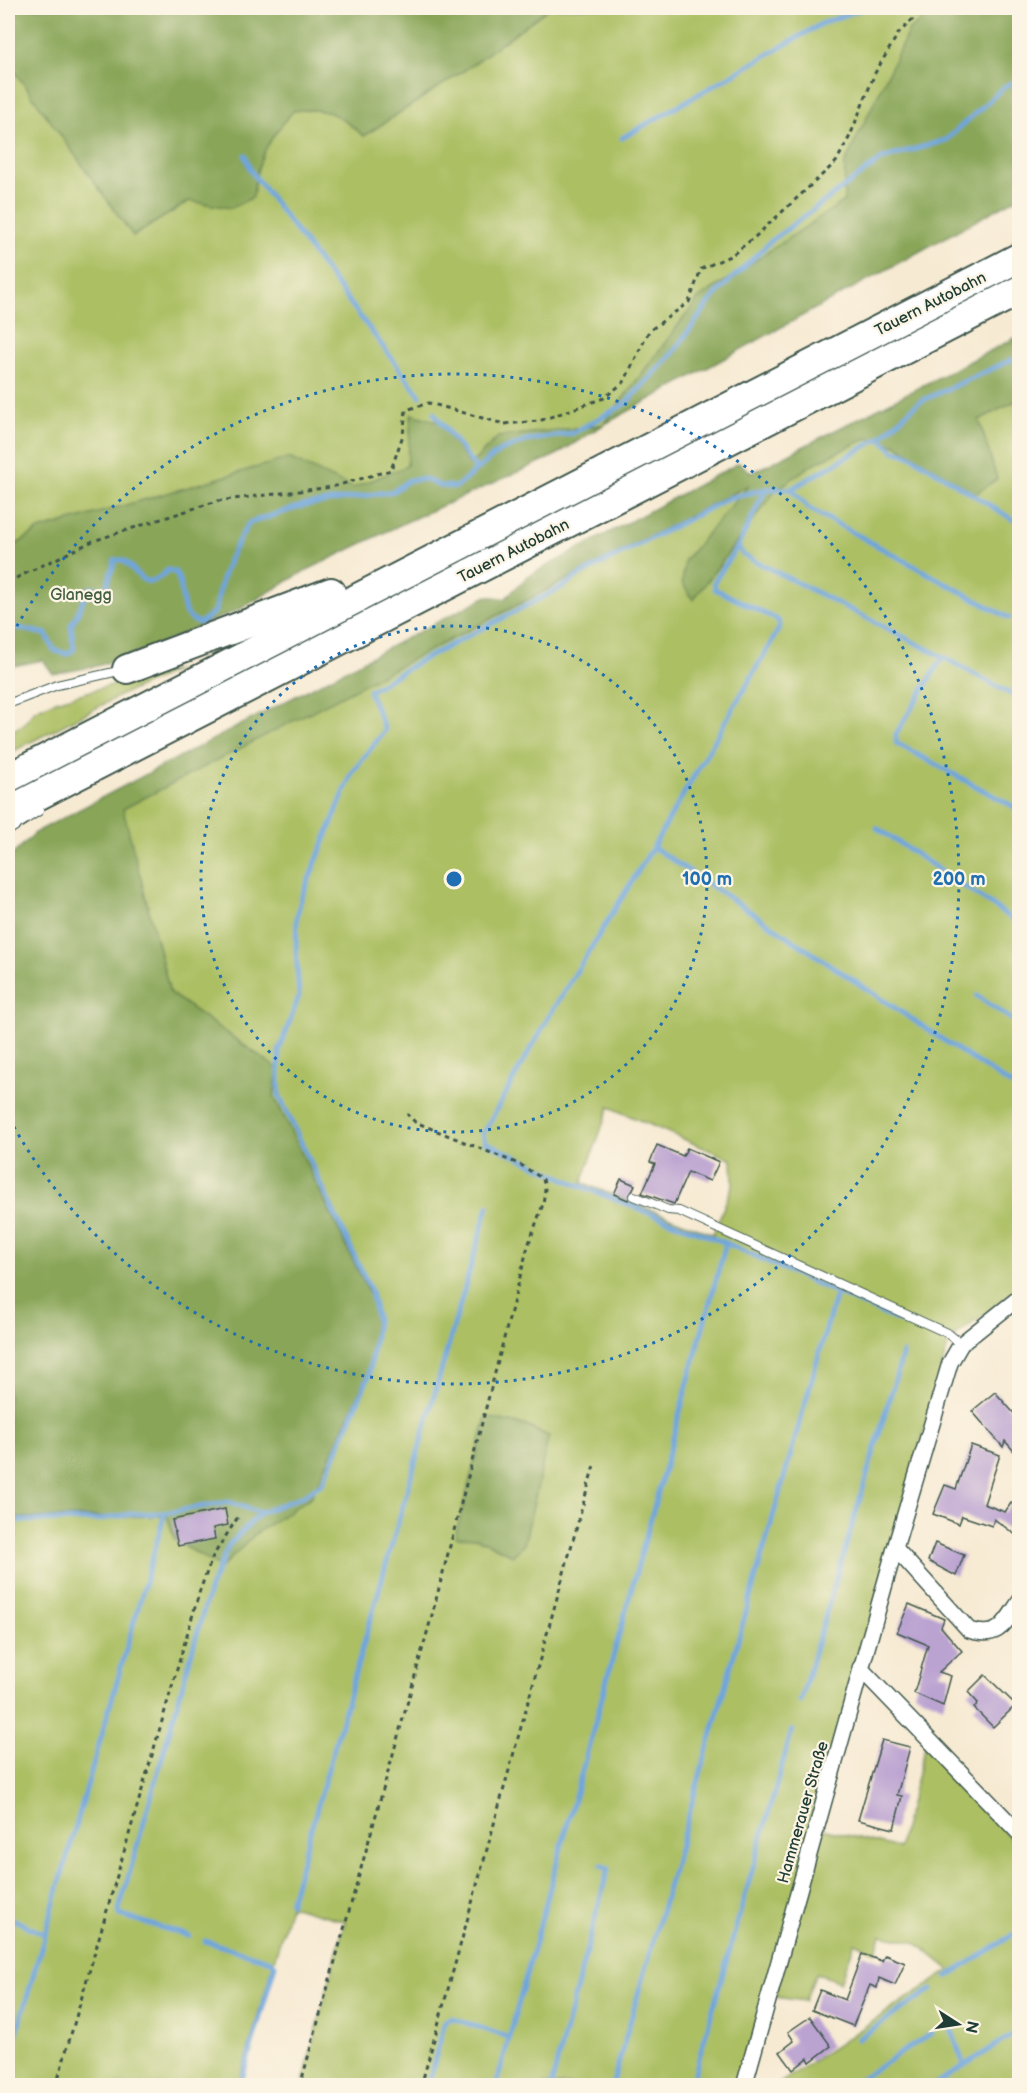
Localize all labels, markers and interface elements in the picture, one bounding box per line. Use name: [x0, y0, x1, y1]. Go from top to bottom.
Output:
street label: Tauern Autobahn: [872, 268, 990, 341]
street label: Tauern Autobahn: [455, 515, 573, 588]
park label: Glanegg: [50, 586, 112, 605]
centre of rings: [444, 869, 464, 889]
text: 100 m: [682, 869, 732, 890]
text: 200 m: [932, 869, 986, 890]
street label: Hammerauer Straße: [774, 1739, 833, 1886]
north arrow: [928, 1994, 988, 2054]
text: N: [961, 2019, 982, 2035]

